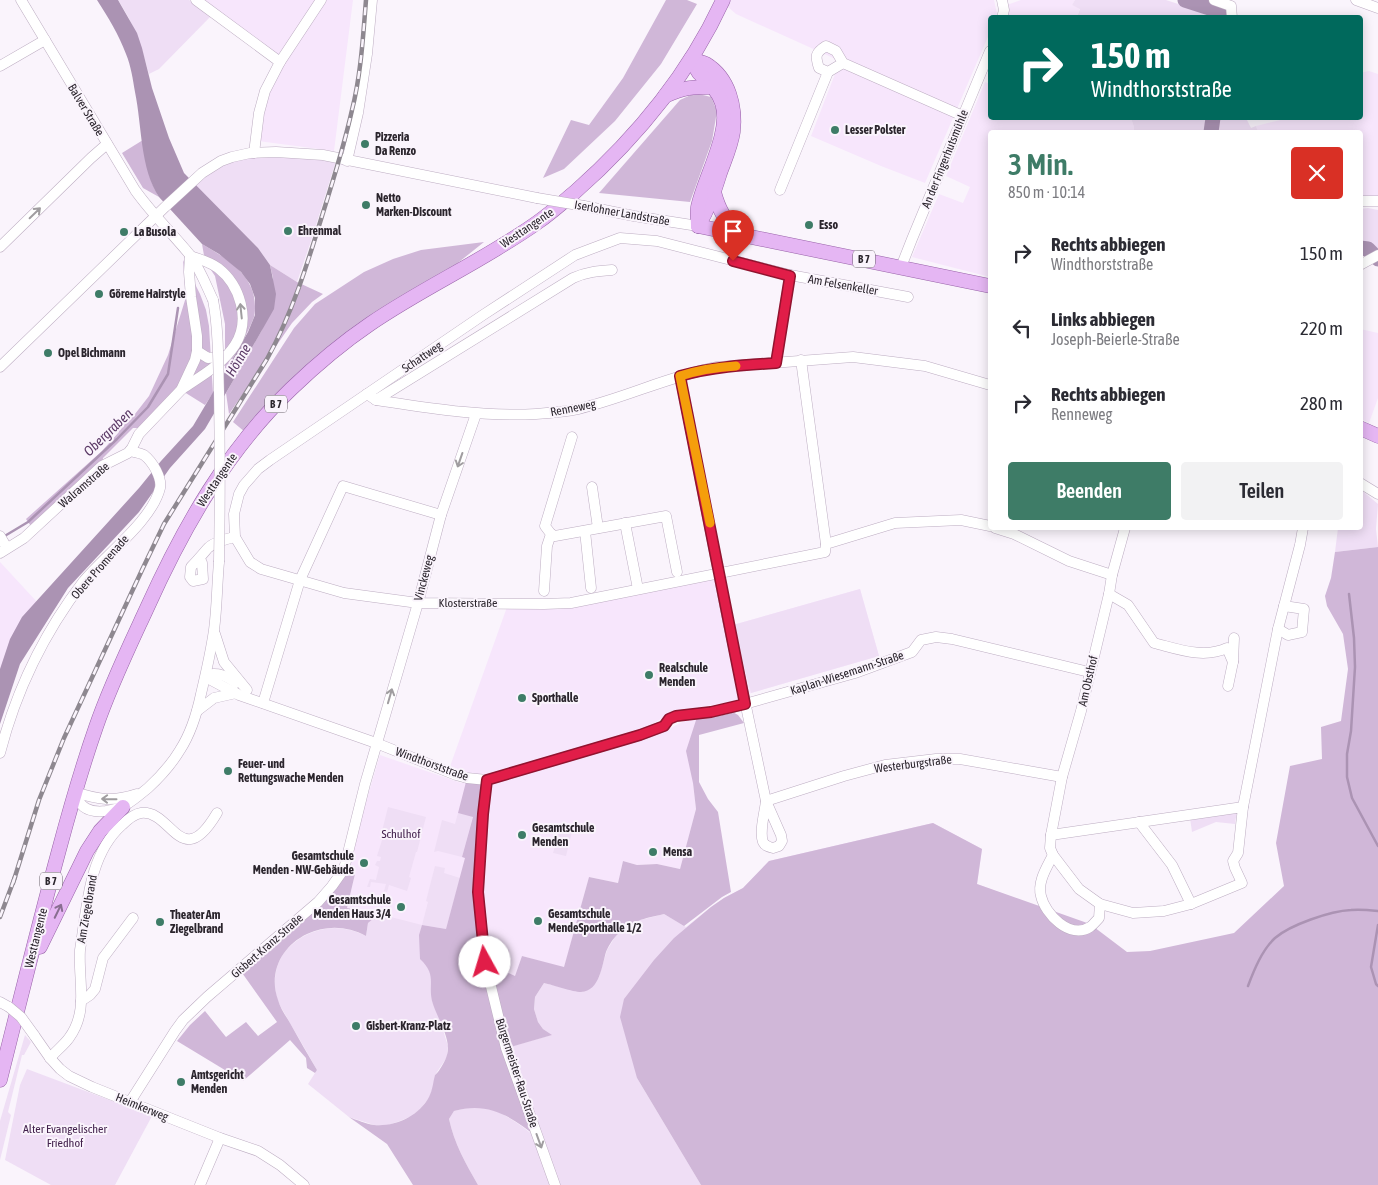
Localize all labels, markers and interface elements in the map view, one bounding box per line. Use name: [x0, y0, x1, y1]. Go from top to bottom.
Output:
icon: right: [1008, 35, 1073, 100]
text: 150 m: [1091, 35, 1170, 75]
text: Windthorststraße: [1091, 76, 1232, 102]
street label: Balver Straße: [65, 81, 107, 139]
street label: An der Fingerhutsmühle: [919, 108, 971, 210]
place label: Lesser Polster: [845, 123, 906, 137]
marker: Lesser Polster: [829, 124, 841, 136]
place label: Pizzeria Da Renzo: [375, 130, 416, 158]
marker: Pizzeria Da Renzo: [359, 138, 371, 150]
text: 3 Min.: [1008, 147, 1073, 181]
button: close: [1291, 147, 1343, 199]
text: 850 m · 10:14: [1008, 183, 1085, 201]
place label: Netto Marken-Discount: [376, 191, 452, 219]
street label: Iserlohner Landstraße: [573, 198, 671, 228]
marker: Netto Marken-Discount: [360, 199, 372, 211]
street label: Westtangente: [498, 205, 556, 251]
one-way arrow: [29, 206, 41, 219]
pin: [712, 210, 754, 261]
icon: arrive: [719, 217, 747, 245]
place label: Esso: [819, 218, 839, 232]
marker: Esso: [803, 219, 815, 231]
place label: Ehrenmal: [298, 224, 342, 238]
place label: La Busola: [134, 225, 176, 239]
marker: Ehrenmal: [282, 225, 294, 237]
marker: La Busola: [118, 226, 130, 238]
text: Rechts abbiegen: [1051, 233, 1166, 255]
icon: right: [1008, 239, 1036, 267]
text: 150 m: [1300, 242, 1343, 264]
road number: B 7: [853, 250, 875, 268]
text: Windthorststraße: [1051, 255, 1153, 273]
street label: Am Felsenkeller: [807, 272, 879, 298]
place label: Göreme Hairstyle: [109, 287, 186, 301]
marker: Göreme Hairstyle: [93, 288, 105, 300]
one-way arrow: [236, 304, 246, 320]
text: Links abbiegen: [1051, 308, 1155, 330]
icon: left: [1008, 314, 1036, 342]
text: 220 m: [1300, 317, 1343, 339]
text: Joseph-Beierle-Straße: [1051, 330, 1180, 348]
street label: Schattweg: [399, 338, 445, 376]
water label: Hönne: [222, 341, 254, 379]
place label: Opel Bichmann: [58, 346, 126, 360]
marker: Opel Bichmann: [42, 347, 54, 359]
text: Rechts abbiegen: [1051, 383, 1166, 405]
icon: right: [1008, 389, 1036, 417]
text: 280 m: [1300, 392, 1343, 414]
road number: B 7: [265, 396, 287, 412]
street label: Renneweg: [549, 397, 598, 419]
water label: Obergraben: [80, 405, 136, 459]
text: Renneweg: [1051, 405, 1112, 423]
street label: Westtangente: [194, 451, 240, 509]
one-way arrow: [455, 451, 465, 467]
street label: Walramstraße: [56, 459, 112, 511]
button: Beenden: [1008, 462, 1171, 520]
button: Teilen: [1181, 462, 1343, 520]
street label: Obere Promenade: [68, 532, 132, 602]
street label: Vinckeweg: [411, 553, 437, 602]
street label: Klosterstraße: [439, 596, 497, 610]
street label: Kaplan-Wiesemann-Straße: [789, 648, 905, 698]
street label: Am Obsthof: [1075, 654, 1101, 708]
place label: Realschule Menden: [659, 661, 709, 689]
marker: Realschule Menden: [643, 669, 655, 681]
one-way arrow: [385, 689, 395, 705]
place label: Sporthalle: [532, 691, 579, 705]
marker: Sporthalle: [516, 692, 528, 704]
street label: Windthorststraße: [394, 744, 470, 784]
street label: Westerburgstraße: [874, 752, 952, 776]
place label: Feuer- und Rettungswache Menden: [238, 757, 344, 785]
marker: Feuer- und Rettungswache Menden: [222, 765, 234, 777]
one-way arrow: [101, 794, 118, 804]
place label: Gesamtschule Menden: [532, 821, 595, 849]
park label: Schulhof: [381, 827, 421, 841]
marker: Gesamtschule Menden: [516, 829, 528, 841]
place label: Mensa: [663, 845, 693, 859]
marker: Mensa: [647, 846, 659, 858]
place label: Gesamtschule Menden - NW-Gebäude: [253, 849, 355, 877]
marker: Gesamtschule Menden - NW-Gebäude: [358, 857, 370, 869]
road number: B 7: [40, 872, 62, 889]
street label: Am Ziegelbrand: [74, 874, 100, 944]
place label: Gesamtschule Menden Haus 3/4: [314, 893, 392, 921]
marker: Gesamtschule Menden Haus 3/4: [395, 901, 407, 913]
one-way arrow: [54, 904, 63, 919]
street label: Westtangente: [22, 907, 50, 969]
place label: Gesamtschule MendeSporthalle 1/2: [548, 907, 642, 935]
place label: Theater Am Ziegelbrand: [170, 908, 224, 936]
street label: Gisbert-Kranz-Straße: [228, 911, 306, 981]
marker: Gesamtschule MendeSporthalle 1/2: [532, 915, 544, 927]
marker: Theater Am Ziegelbrand: [154, 916, 166, 928]
position arrow: [458, 935, 510, 987]
street label: Bürgermeister-Rau-Straße: [493, 1017, 541, 1129]
place label: Gisbert-Kranz-Platz: [366, 1019, 451, 1033]
marker: Gisbert-Kranz-Platz: [350, 1020, 362, 1032]
place label: Amtsgericht Menden: [190, 1068, 244, 1096]
marker: Amtsgericht Menden: [175, 1076, 187, 1088]
street label: Heimkerweg: [114, 1090, 171, 1124]
park label: Alter Evangelischer Friedhof: [23, 1122, 108, 1150]
one-way arrow: [535, 1133, 544, 1148]

